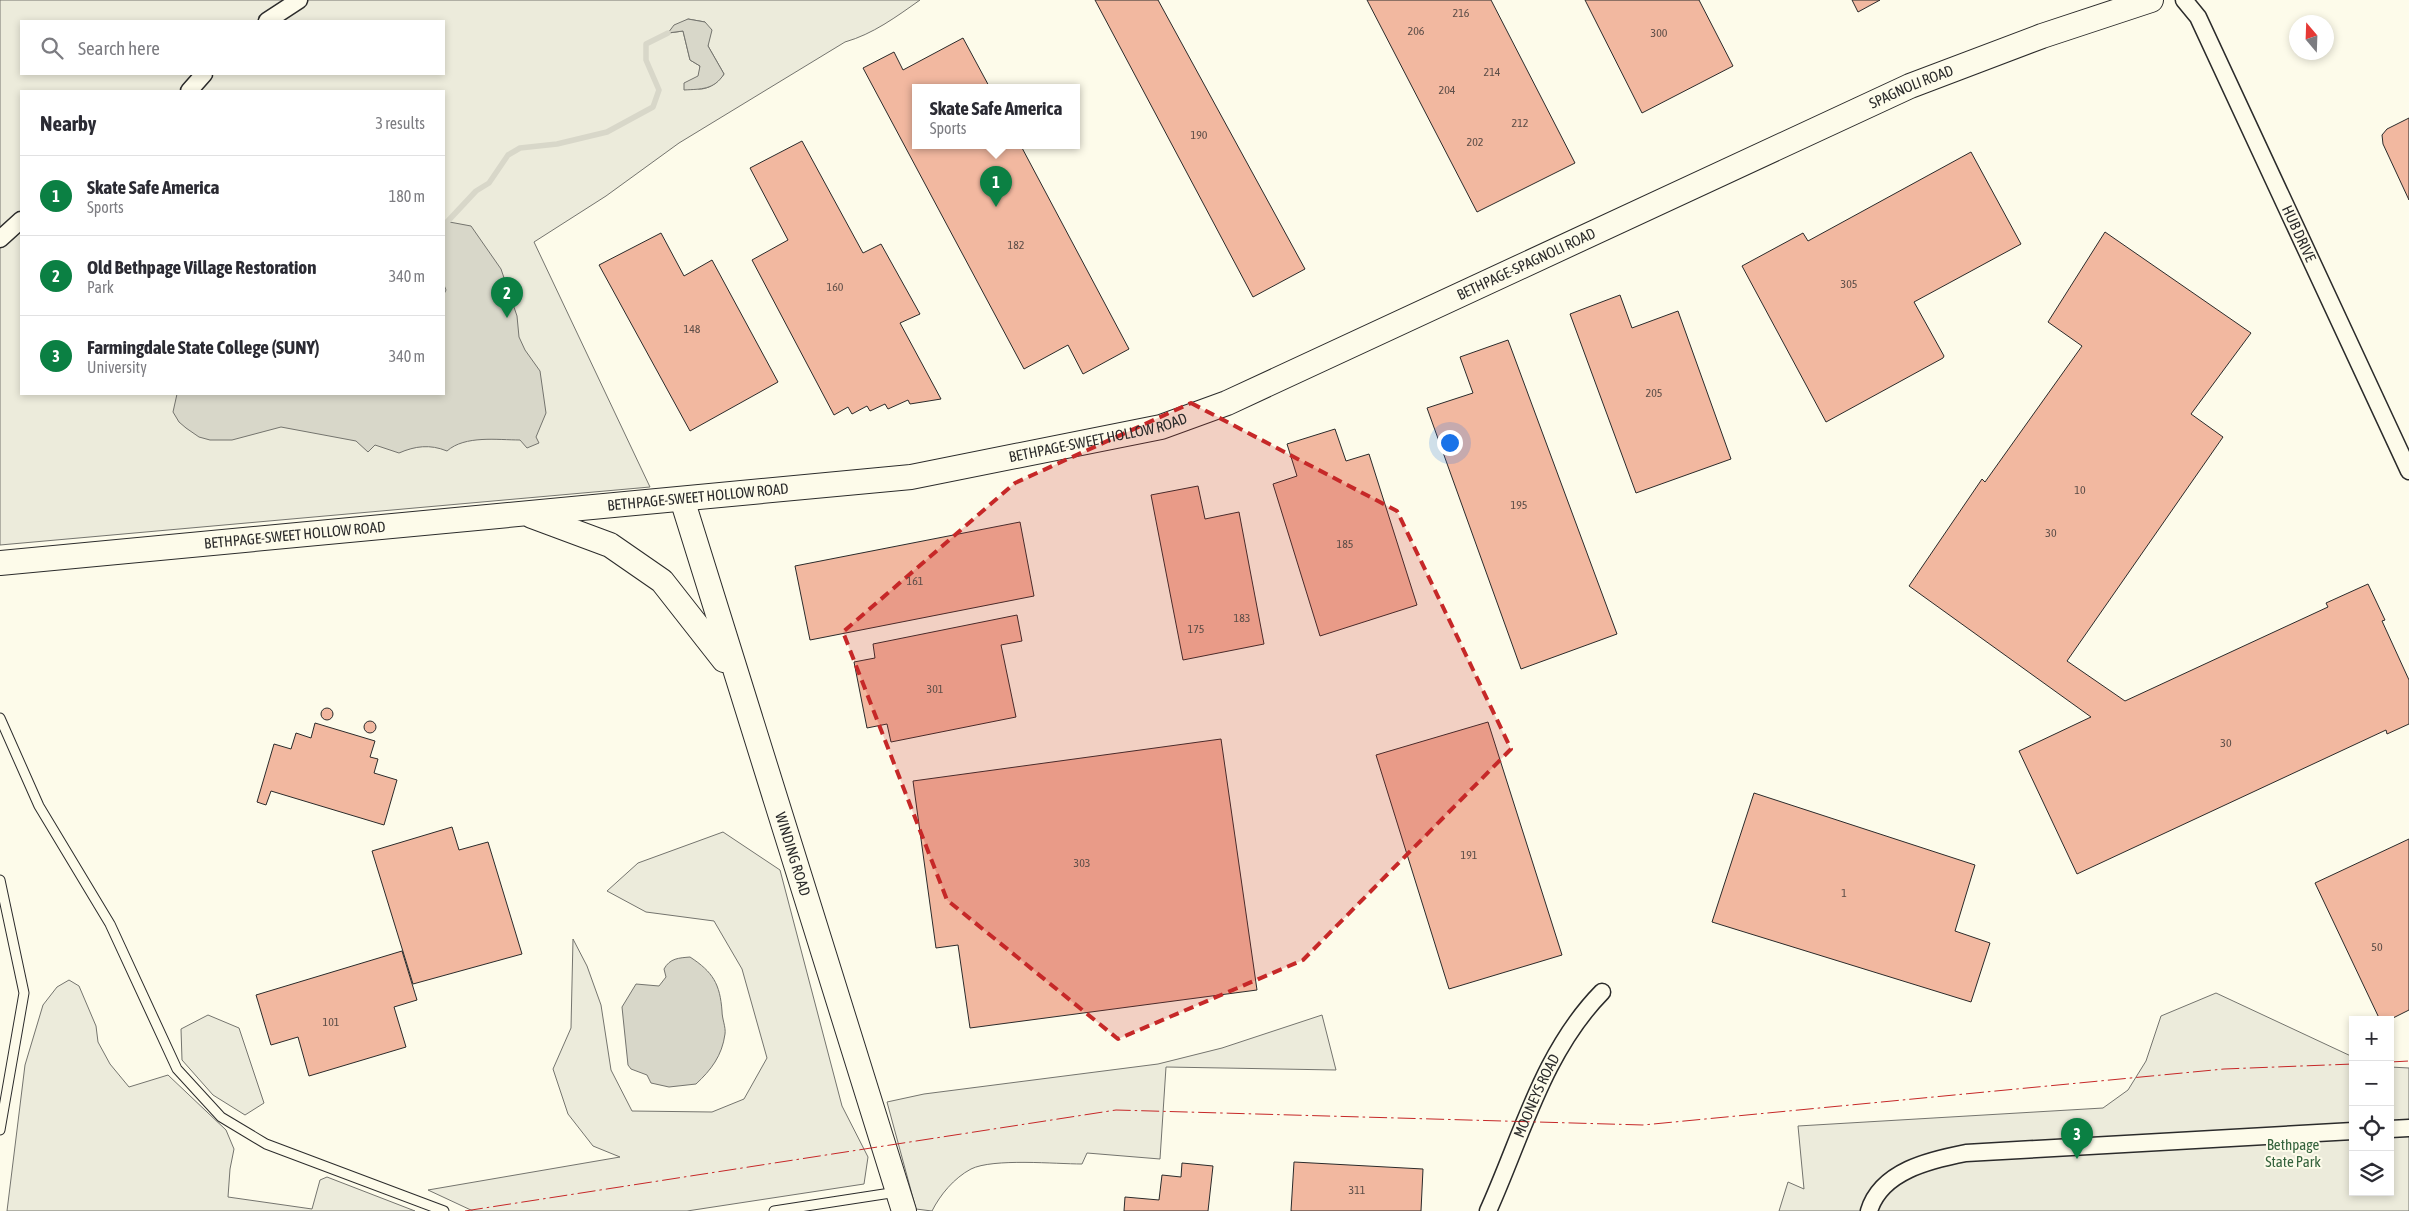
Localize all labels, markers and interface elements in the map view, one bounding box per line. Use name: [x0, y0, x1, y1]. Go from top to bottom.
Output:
house number: 216: [1453, 6, 1470, 20]
north arrow: [2289, 15, 2334, 60]
search box: [20, 20, 445, 75]
house number: 206: [1408, 24, 1425, 38]
house number: 300: [1651, 26, 1668, 40]
icon: search: [38, 34, 66, 62]
text: Search here: [78, 37, 160, 59]
street label: SPAGNOLI ROAD: [1866, 61, 1955, 112]
house number: 214: [1484, 65, 1501, 79]
house number: 204: [1439, 83, 1456, 97]
popup: [912, 84, 1080, 149]
text: Skate Safe America: [930, 97, 1062, 119]
text: Nearby: [40, 111, 96, 135]
text: 3 results: [375, 114, 425, 132]
house number: 212: [1512, 116, 1528, 130]
text: Sports: [930, 119, 966, 137]
house number: 190: [1191, 128, 1208, 142]
house number: 202: [1467, 135, 1483, 149]
pin: 1: [980, 166, 1012, 207]
text: Skate Safe America: [87, 176, 219, 198]
text: 1: [52, 187, 60, 205]
text: 180 m: [389, 187, 425, 205]
text: Sports: [87, 198, 124, 216]
street label: HUB DRIVE: [2279, 203, 2320, 265]
street label: BETHPAGE-SPAGNOLI ROAD: [1454, 224, 1598, 303]
house number: 182: [1008, 238, 1024, 252]
text: Old Bethpage Village Restoration: [87, 256, 316, 278]
text: 2: [52, 267, 60, 285]
text: 340 m: [389, 267, 425, 285]
pin: 2: [491, 277, 523, 318]
house number: 305: [1841, 277, 1857, 291]
text: Park: [87, 278, 114, 296]
house number: 160: [827, 280, 844, 294]
house number: 148: [684, 322, 701, 336]
text: Farmingdale State College (SUNY): [87, 336, 319, 358]
text: 3: [52, 347, 60, 365]
text: 340 m: [389, 347, 425, 365]
text: University: [87, 358, 147, 376]
house number: 205: [1646, 386, 1662, 400]
street label: BETHPAGE-SWEET HOLLOW ROAD: [1007, 409, 1189, 465]
your location: [1437, 430, 1463, 456]
street label: BETHPAGE-SWEET HOLLOW ROAD: [606, 480, 789, 514]
house number: 10: [2074, 483, 2086, 497]
house number: 195: [1511, 498, 1527, 512]
street label: BETHPAGE-SWEET HOLLOW ROAD: [203, 518, 386, 552]
house number: 30: [2045, 526, 2057, 540]
house number: 185: [1337, 537, 1353, 551]
house number: 161: [907, 574, 924, 588]
house number: 183: [1234, 611, 1250, 625]
house number: 175: [1188, 622, 1204, 636]
house number: 301: [927, 682, 944, 696]
house number: 30: [2220, 736, 2232, 750]
street label: WINDING ROAD: [772, 810, 814, 898]
house number: 191: [1461, 848, 1478, 862]
house number: 303: [1074, 856, 1090, 870]
house number: 1: [1841, 886, 1847, 900]
house number: 50: [2371, 940, 2383, 954]
house number: 101: [323, 1015, 340, 1029]
map controls: [2349, 1016, 2394, 1196]
button: +: [2349, 1016, 2394, 1061]
street label: MOONEYS ROAD: [1510, 1051, 1563, 1140]
button: −: [2349, 1061, 2394, 1106]
button: locate: [2349, 1106, 2394, 1151]
pin: 3: [2061, 1118, 2093, 1159]
park label: Bethpage State Park: [2265, 1136, 2321, 1170]
button: layers: [2349, 1151, 2394, 1196]
house number: 311: [1349, 1183, 1366, 1197]

